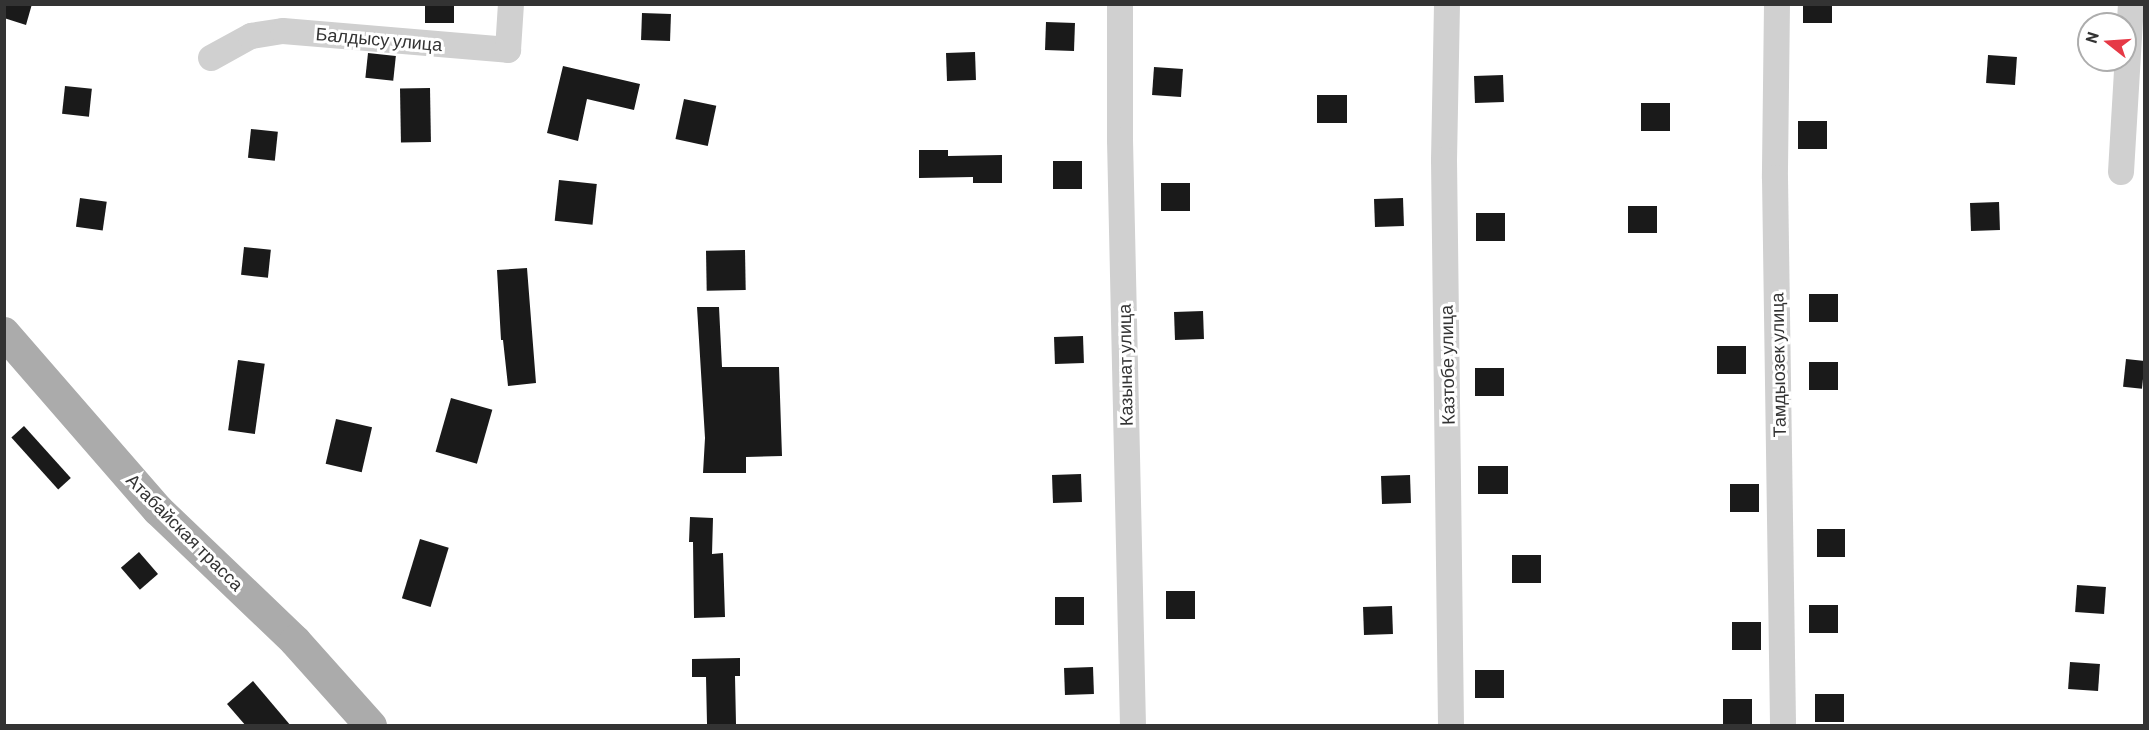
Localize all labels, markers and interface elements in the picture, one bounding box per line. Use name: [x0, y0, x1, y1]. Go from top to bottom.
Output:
north arrow: [2077, 12, 2137, 72]
street label: Балдысу улица: [315, 23, 443, 55]
text: N: [2081, 29, 2102, 45]
street label: Тамдыозек улица: [1766, 292, 1790, 438]
street label: Казынат улица: [1113, 304, 1137, 426]
street label: Казтобе улица: [1435, 305, 1459, 425]
street label: Атабайская трасса: [122, 469, 248, 595]

